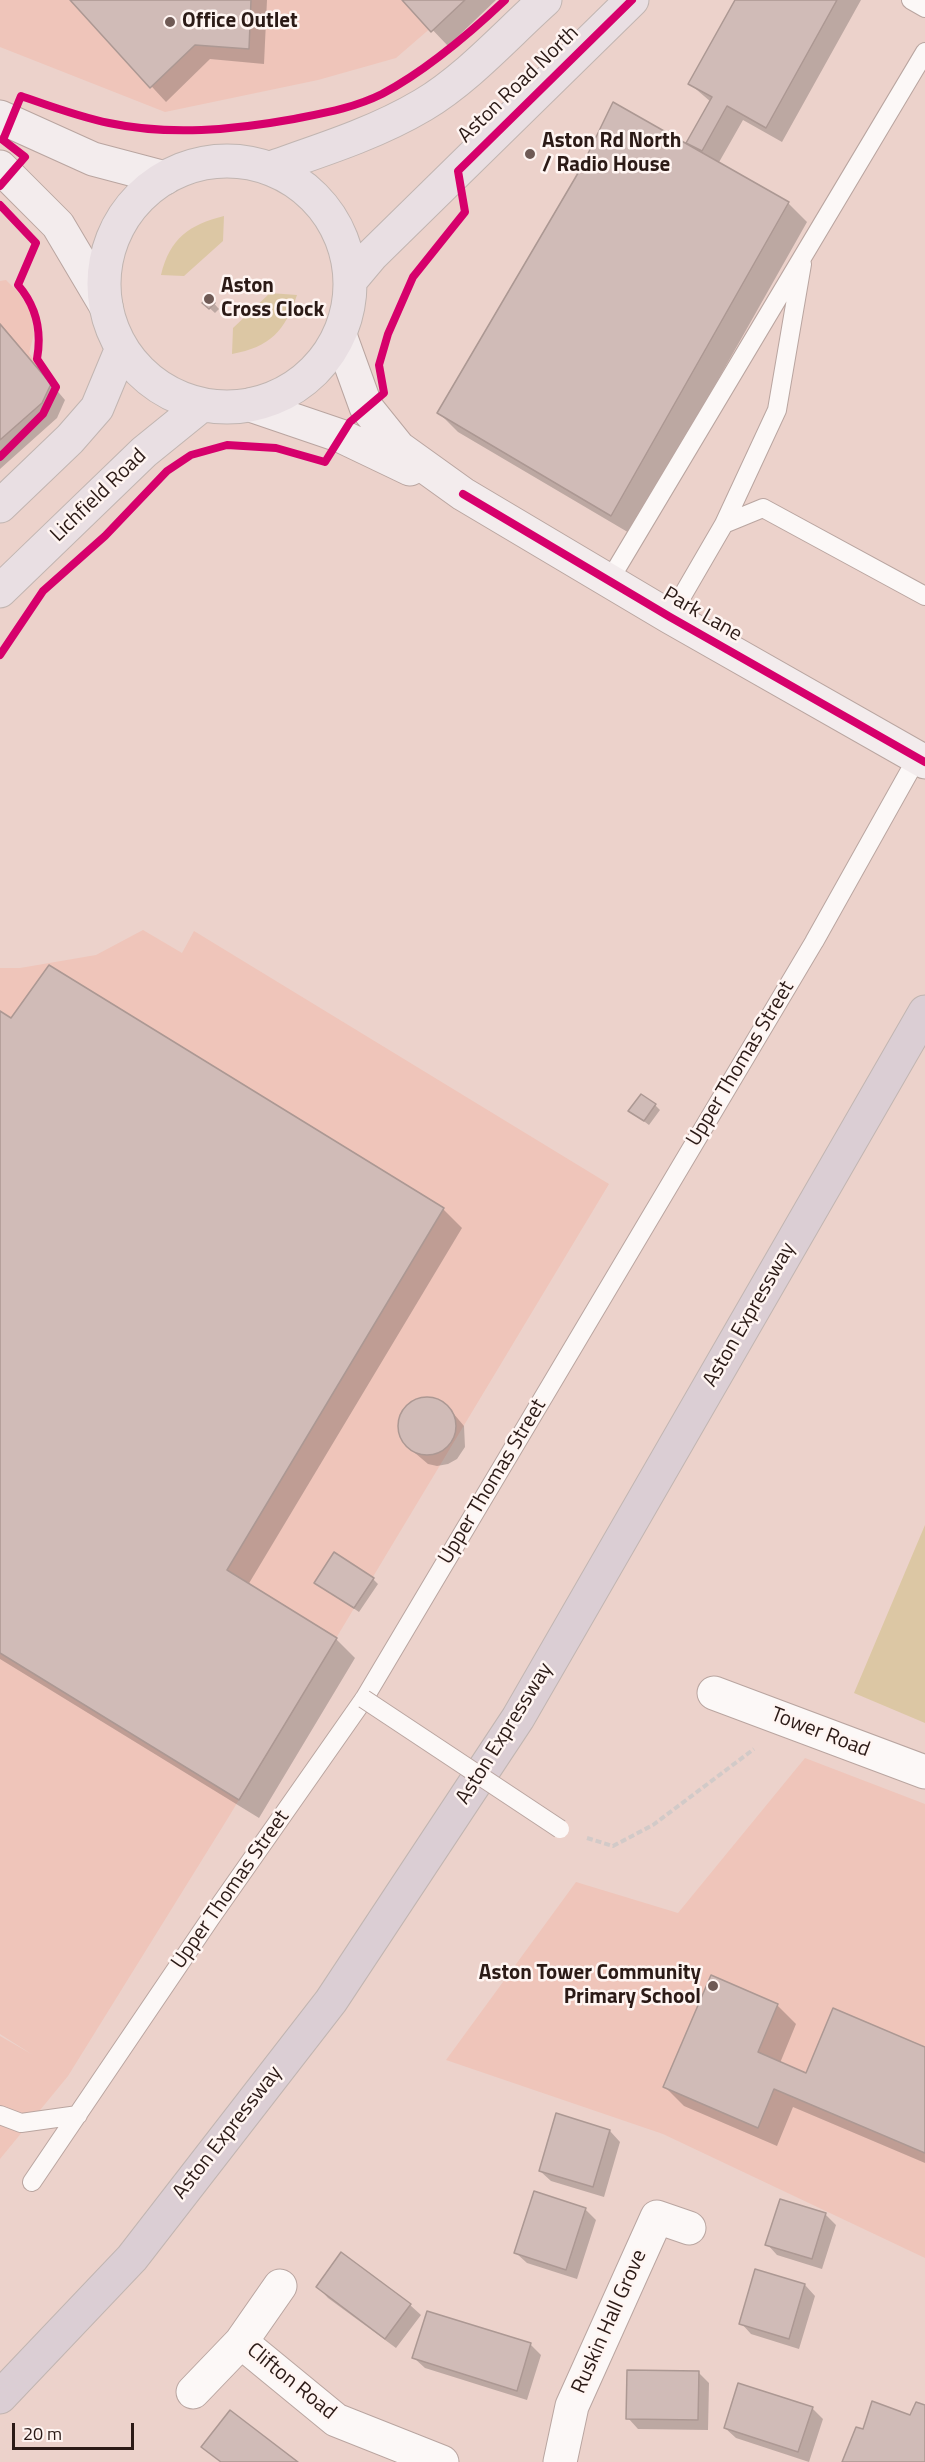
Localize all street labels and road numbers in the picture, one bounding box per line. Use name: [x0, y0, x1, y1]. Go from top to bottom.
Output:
street label: Aston Road North: [453, 21, 585, 149]
street label: Lichfield Road: [46, 444, 152, 548]
street label: Park Lane: [658, 582, 746, 648]
street label: Upper Thomas Street: [682, 977, 800, 1151]
street label: Aston Expressway: [698, 1238, 802, 1392]
street label: Upper Thomas Street: [434, 1395, 552, 1569]
street label: Aston Expressway: [451, 1658, 559, 1810]
street label: Tower Road: [767, 1703, 873, 1763]
street label: Upper Thomas Street: [167, 1806, 295, 1974]
street label: Aston Expressway: [168, 2061, 288, 2205]
street label: Ruskin Hall Grove: [567, 2246, 653, 2398]
street label: Clifton Road: [241, 2338, 341, 2426]

